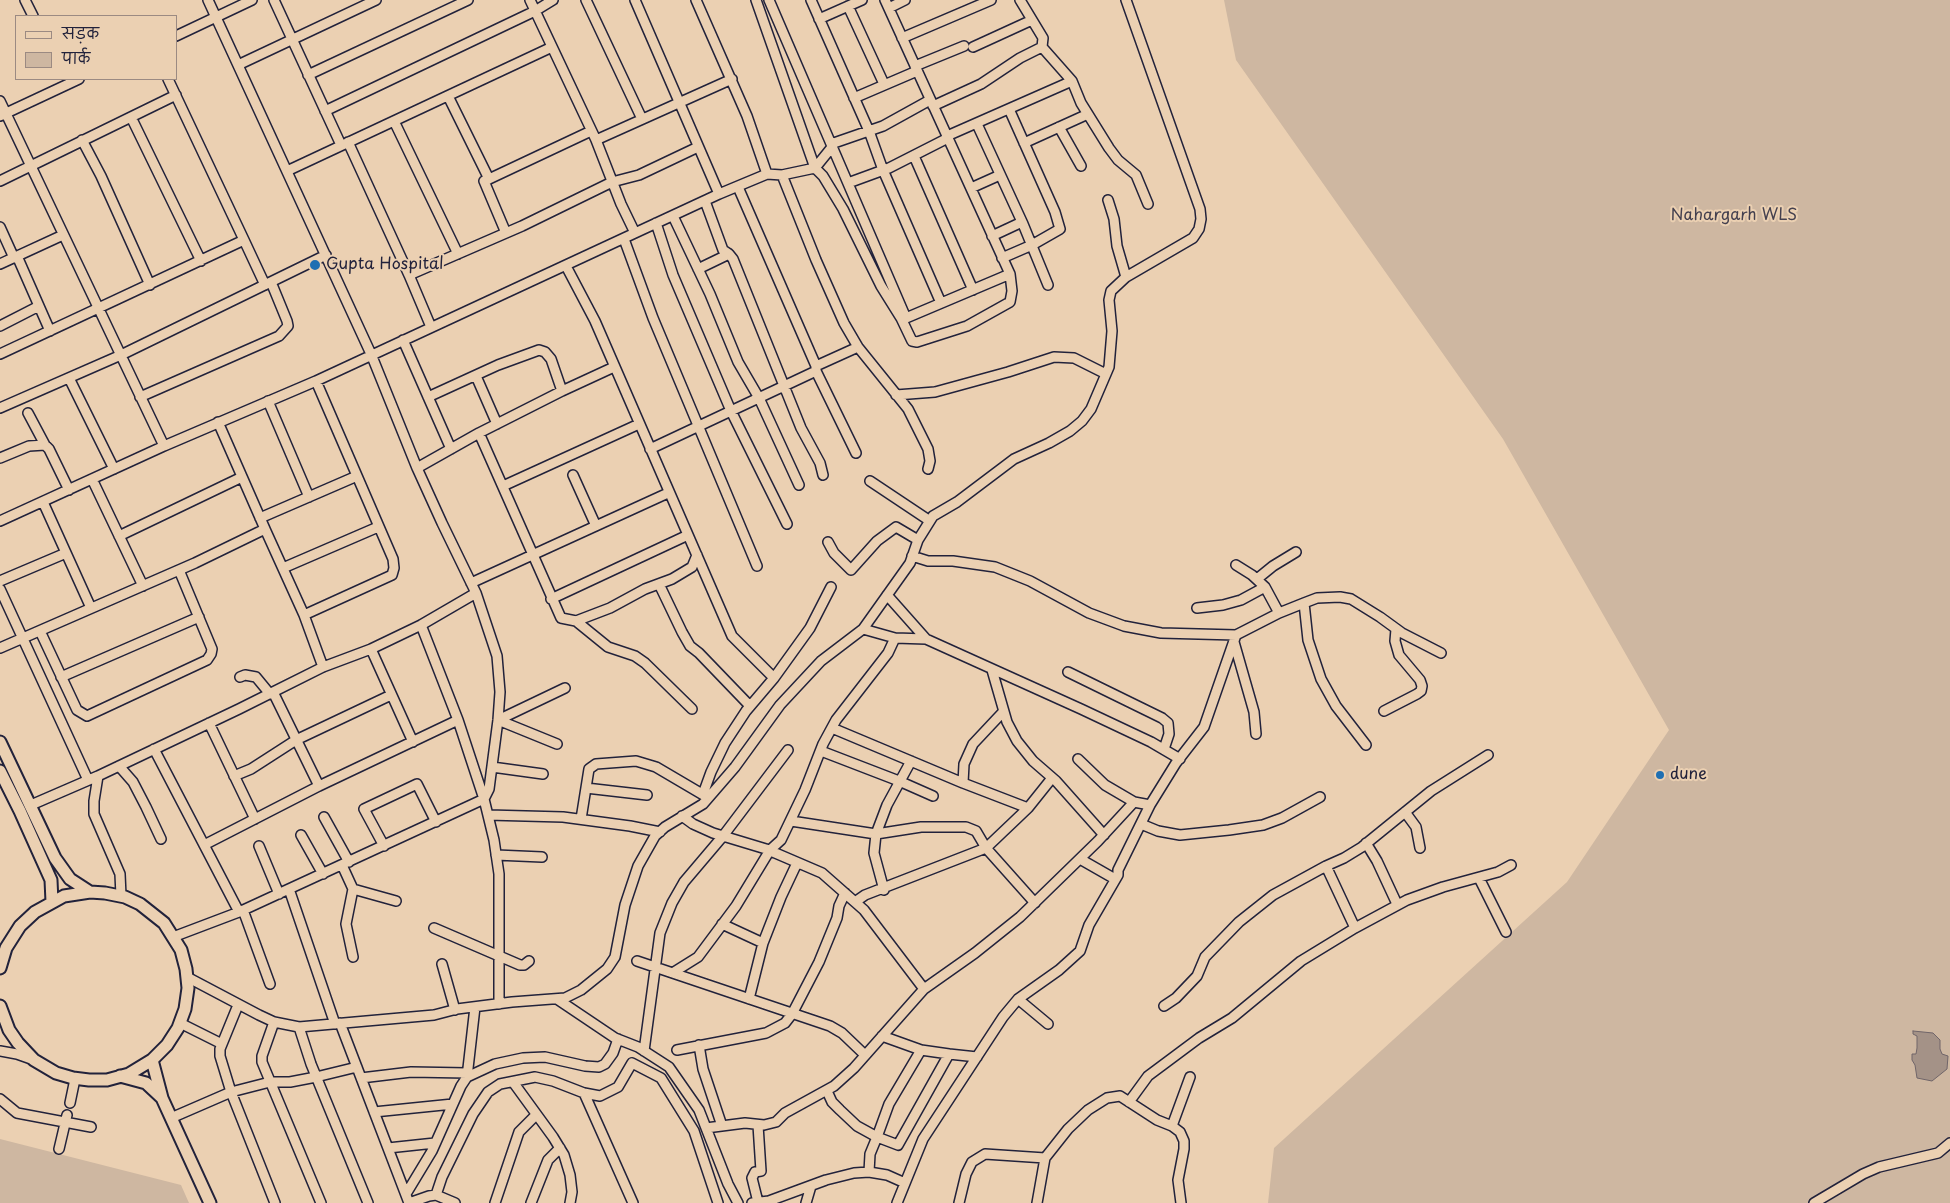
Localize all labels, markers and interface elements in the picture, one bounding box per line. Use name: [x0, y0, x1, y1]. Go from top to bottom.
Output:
legend: [15, 15, 178, 80]
text: सड़क: [62, 21, 99, 44]
text: पार्क: [62, 46, 90, 69]
park label: Nahargarh WLS: [1671, 206, 1797, 226]
place label: Gupta Hospital: [326, 255, 444, 275]
marker: Gupta Hospital: [308, 258, 322, 272]
place label: dune: [1670, 765, 1707, 785]
marker: dune: [1654, 769, 1666, 781]

